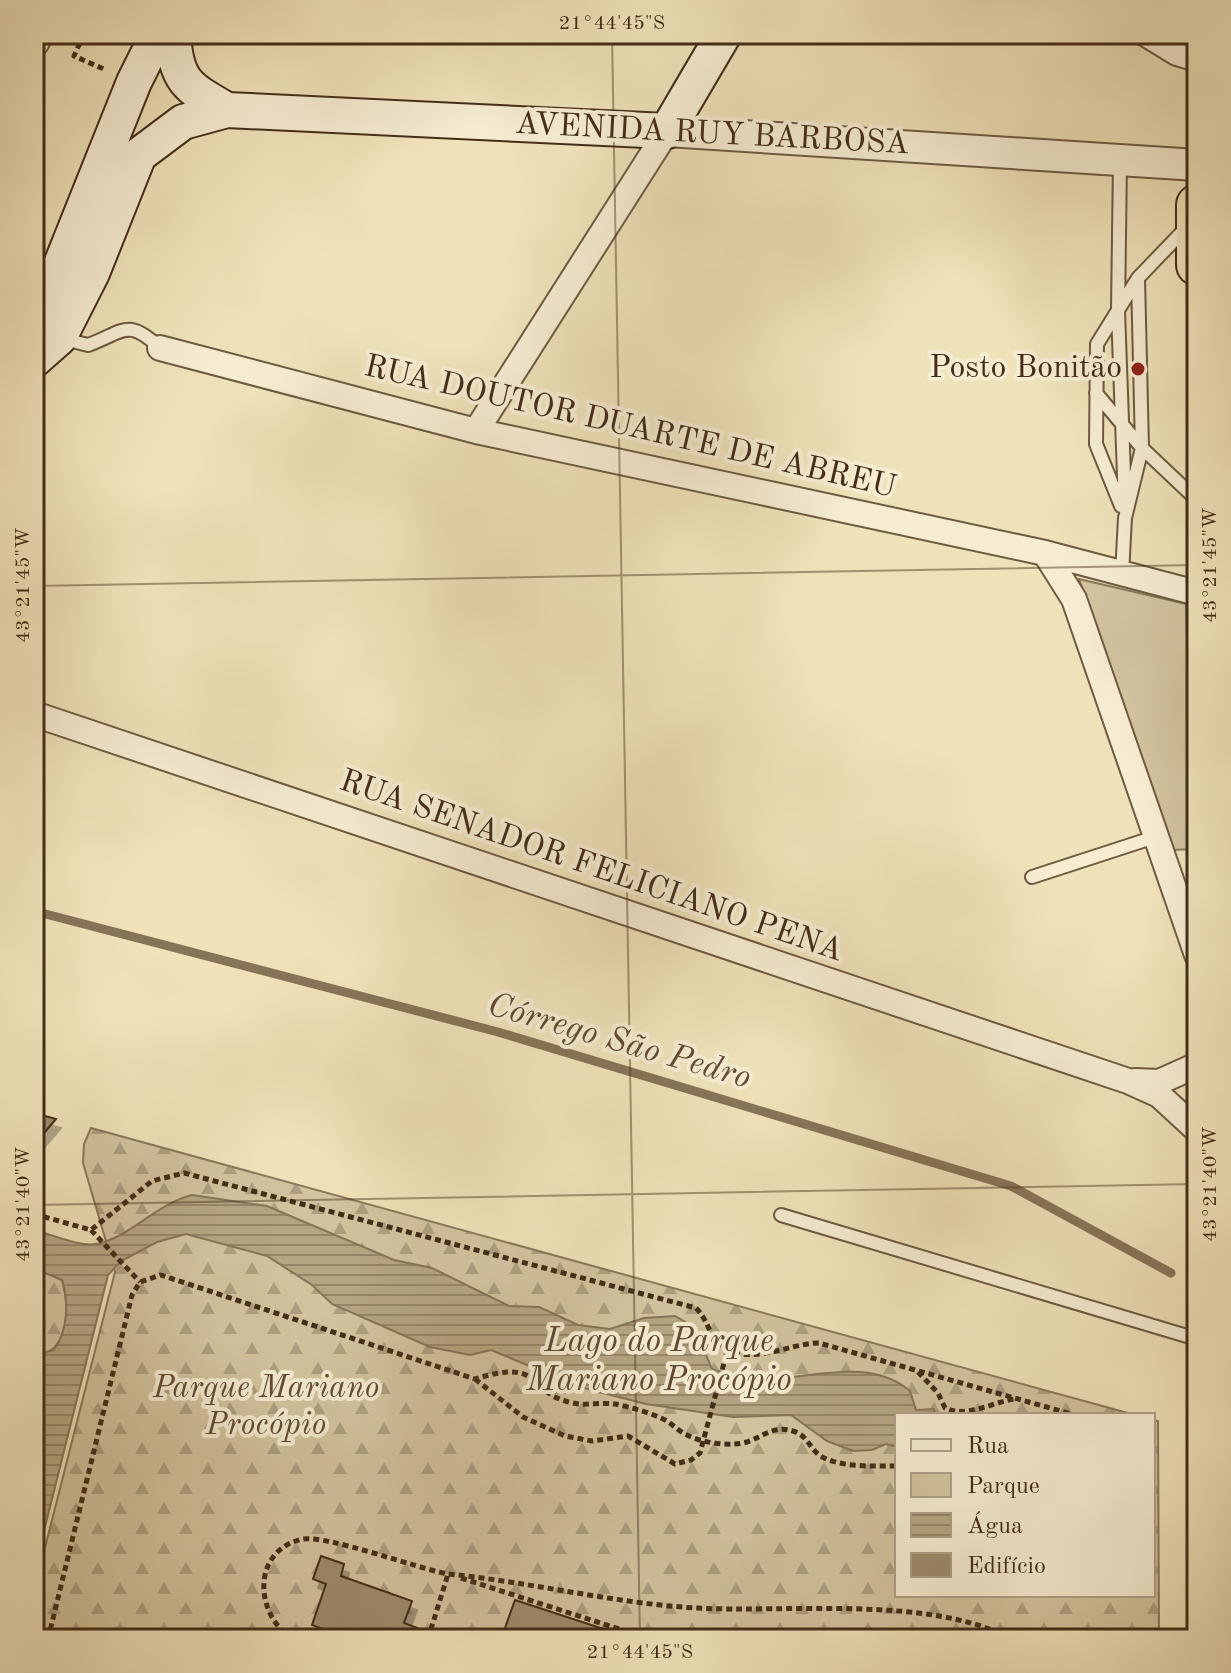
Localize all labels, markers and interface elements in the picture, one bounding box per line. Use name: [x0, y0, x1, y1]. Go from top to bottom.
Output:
text: 21°44'45"S: [559, 14, 665, 34]
street label: AVENIDA RUY BARBOSA: [514, 109, 910, 161]
street label: RUA DOUTOR DUARTE DE ABREU: [361, 351, 899, 505]
place label: Posto Bonitão: [929, 353, 1122, 385]
marker: Posto Bonitão: [1129, 360, 1147, 378]
text: 43°21'45"W: [1201, 507, 1221, 623]
text: 43°21'45"W: [14, 527, 34, 643]
street label: RUA SENADOR FELICIANO PENA: [335, 766, 847, 968]
water label: Córrego São Pedro: [483, 988, 755, 1096]
text: 43°21'40"W: [1201, 1126, 1221, 1242]
text: 43°21'40"W: [14, 1146, 34, 1262]
water label: Lago do Parque Mariano Procópio: [525, 1325, 792, 1398]
park label: Parque Mariano Procópio: [152, 1373, 379, 1442]
legend: [895, 1413, 1155, 1597]
text: Rua: [967, 1435, 1009, 1459]
text: Parque: [967, 1475, 1040, 1499]
text: Água: [967, 1511, 1023, 1539]
text: Edifício: [967, 1555, 1046, 1579]
text: 21°44'45"S: [587, 1643, 693, 1663]

